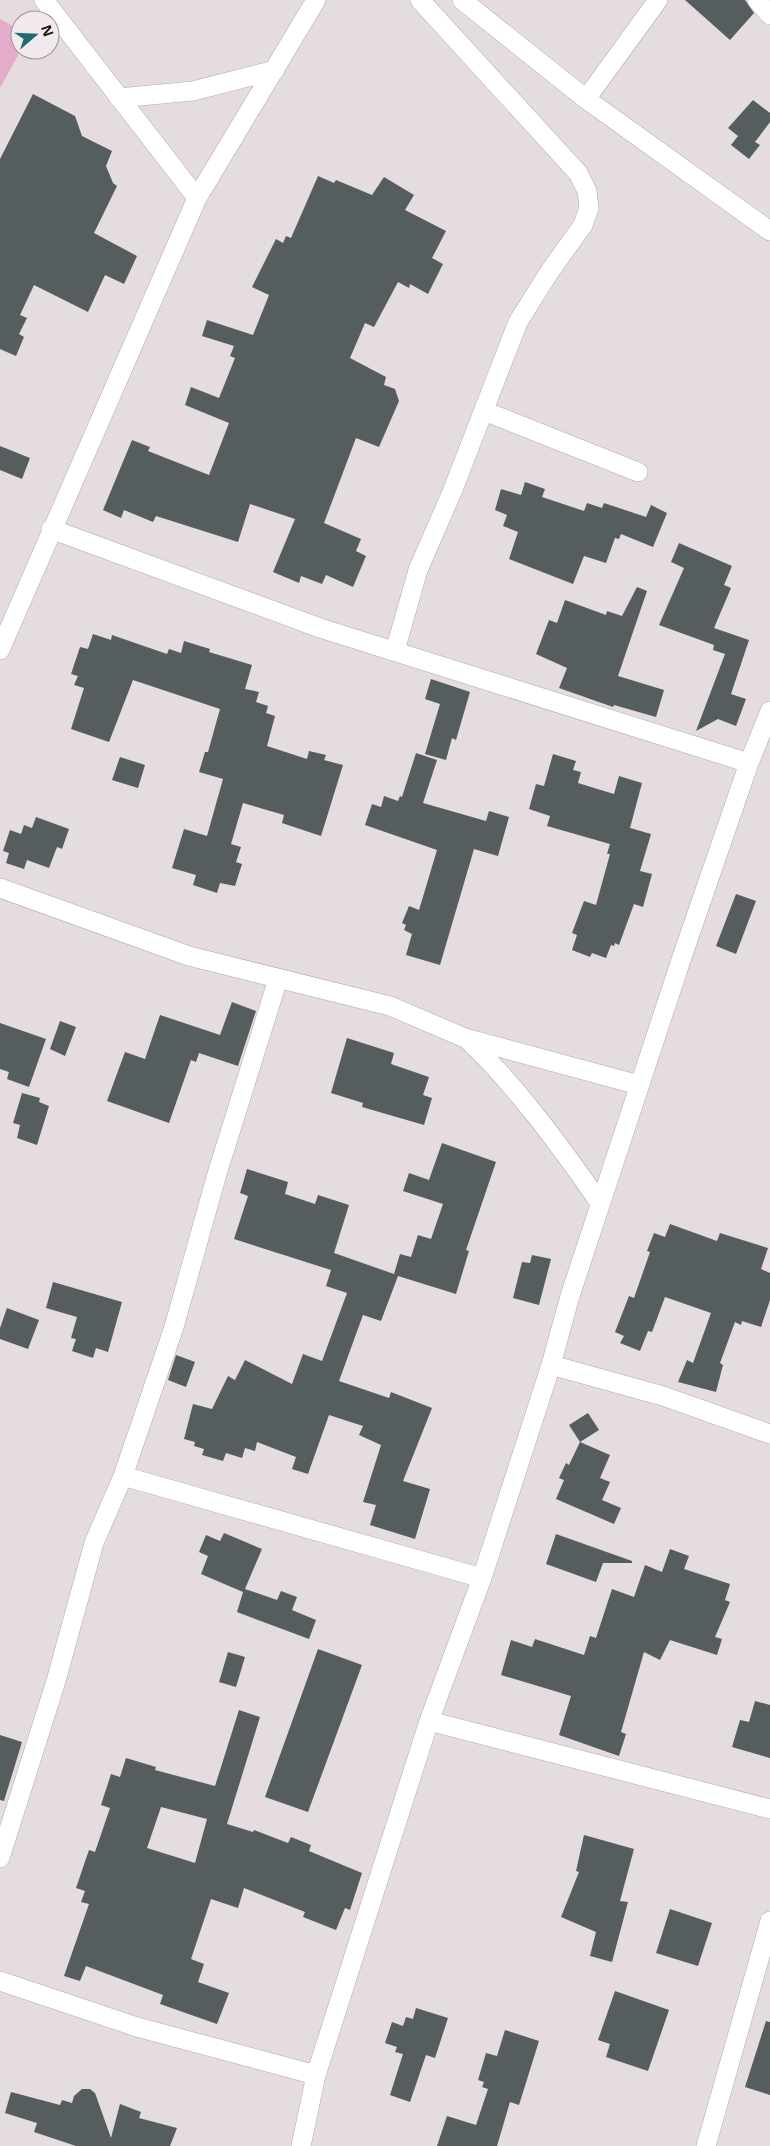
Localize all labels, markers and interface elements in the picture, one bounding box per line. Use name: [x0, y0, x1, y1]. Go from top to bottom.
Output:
north arrow: [10, 10, 60, 60]
text: N: [37, 22, 59, 39]

